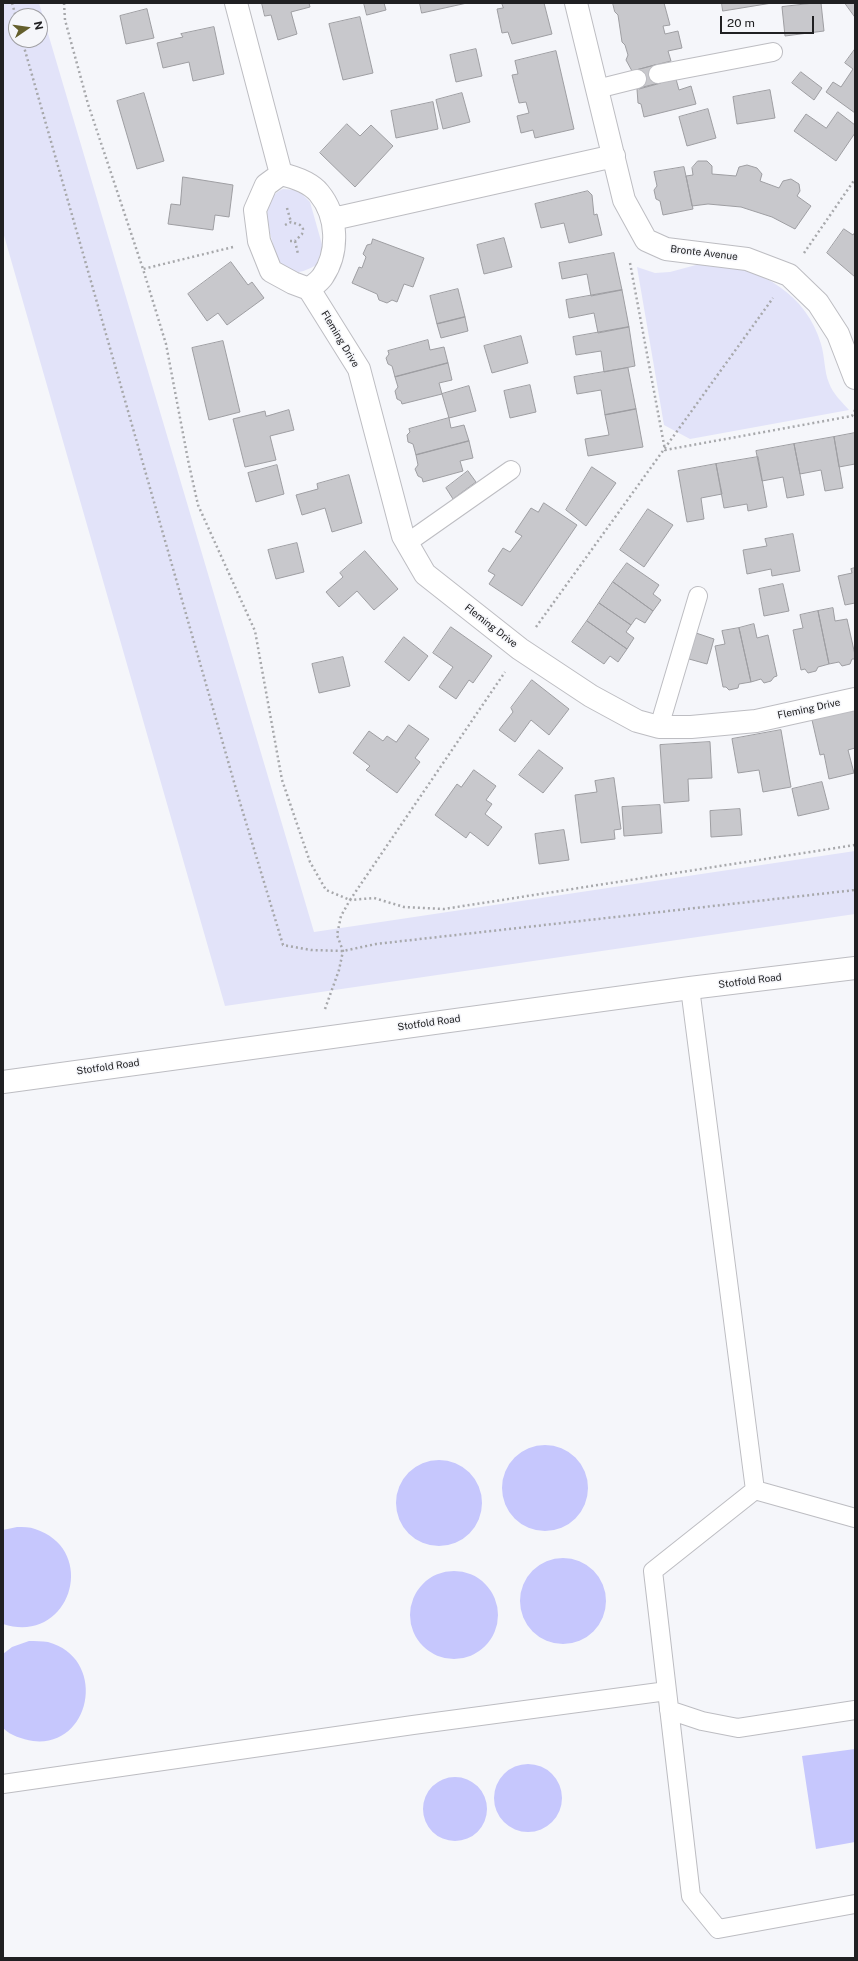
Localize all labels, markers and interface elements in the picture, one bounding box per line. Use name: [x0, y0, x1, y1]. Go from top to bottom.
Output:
north arrow: [8, 8, 48, 48]
scale bar: [722, 8, 816, 34]
text: 20 m: [727, 16, 755, 30]
text: N: [32, 20, 46, 31]
street label: Bronte Avenue: [670, 243, 738, 263]
street label: Fleming Drive: [318, 309, 362, 369]
street label: Fleming Drive: [462, 602, 520, 650]
street label: Fleming Drive: [776, 696, 842, 722]
street label: Stotfold Road: [718, 971, 782, 991]
street label: Stotfold Road: [397, 1013, 461, 1033]
street label: Stotfold Road: [76, 1057, 140, 1077]

